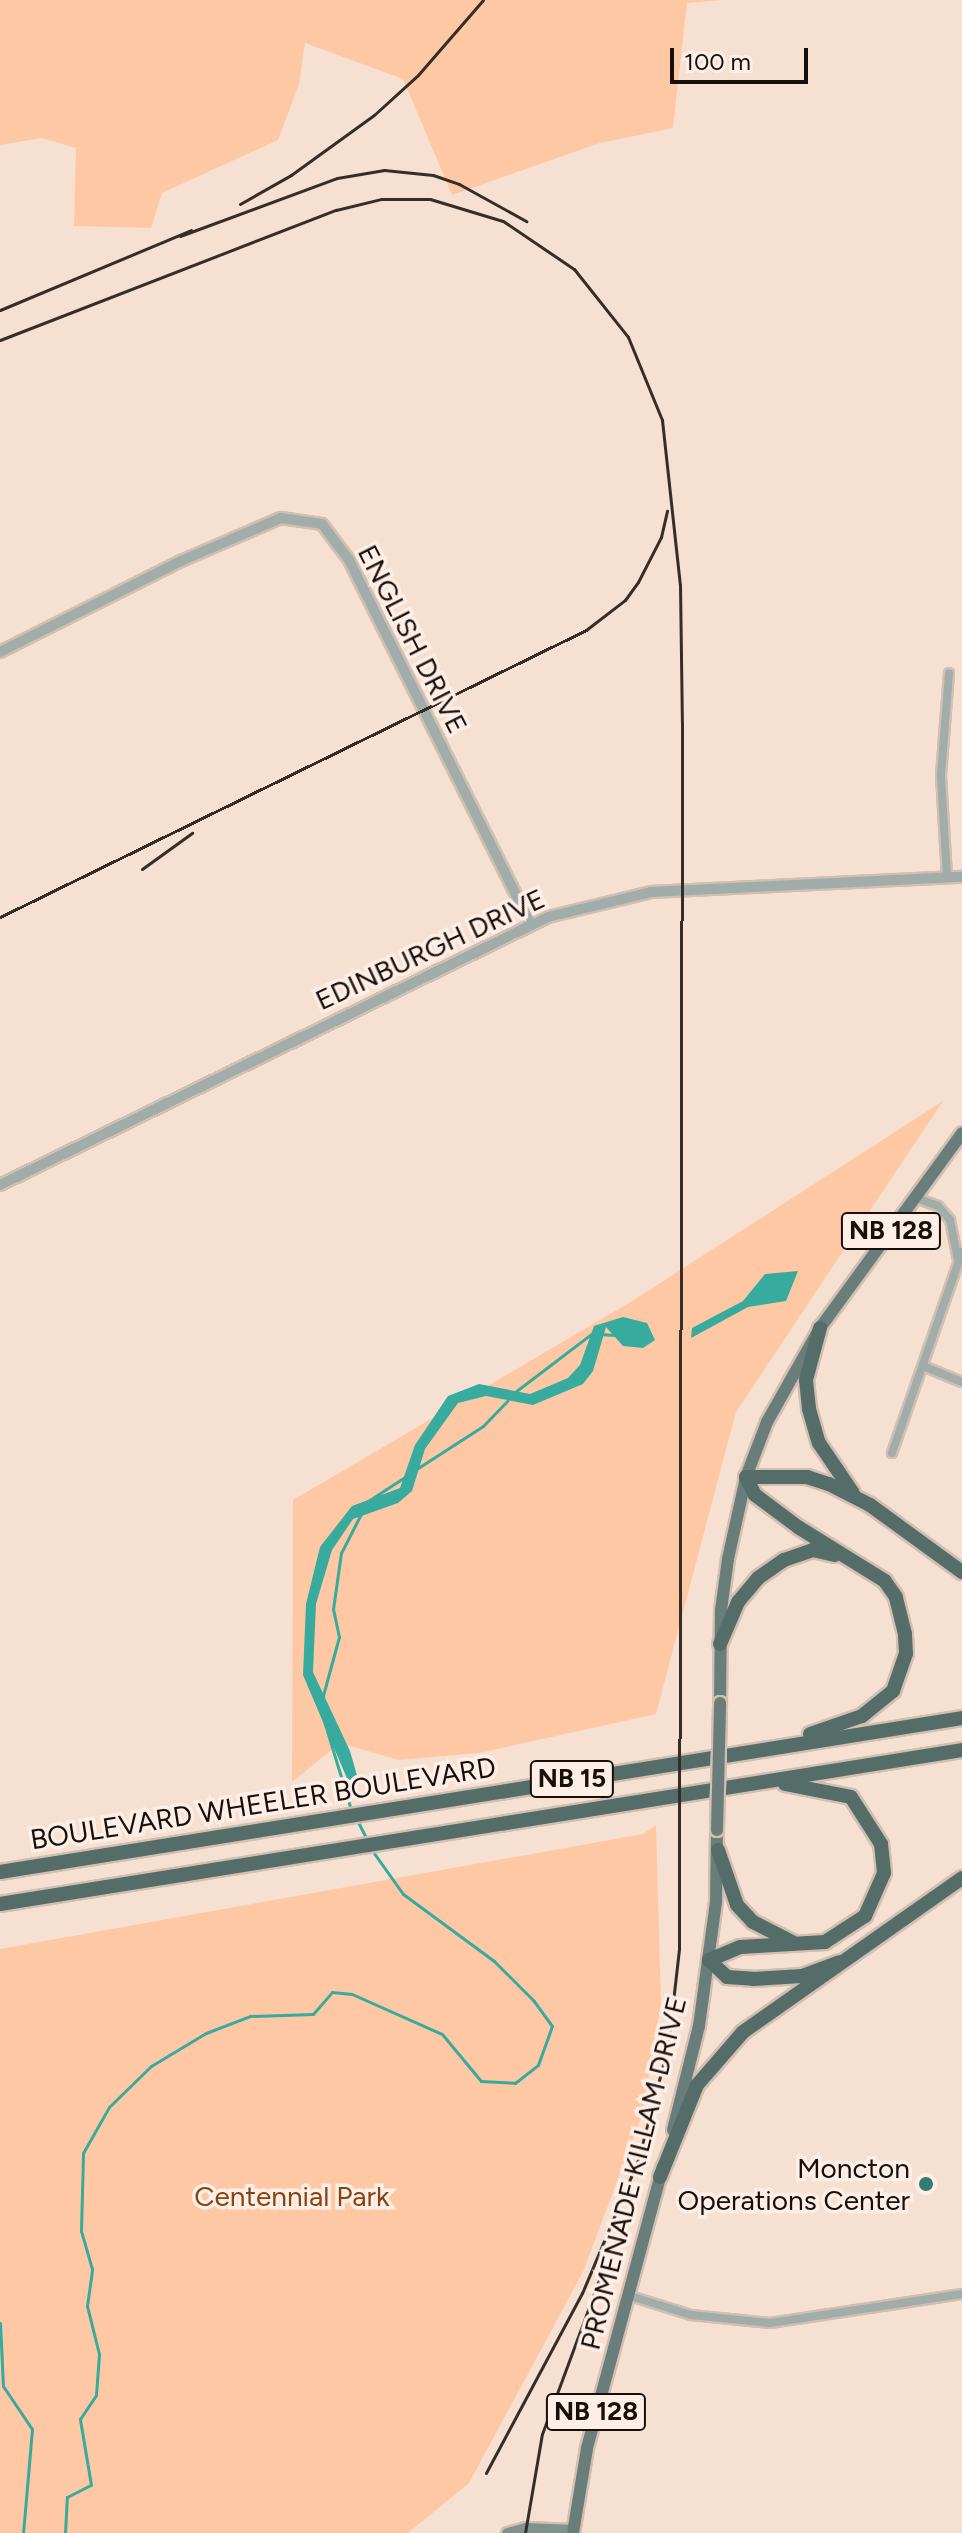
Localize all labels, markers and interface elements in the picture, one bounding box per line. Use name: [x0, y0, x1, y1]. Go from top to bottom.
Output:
scale bar: [674, 32, 812, 82]
text: 100 m: [684, 47, 751, 76]
street label: ENGLISH DRIVE: [351, 539, 475, 739]
street label: EDINBURGH DRIVE: [310, 881, 550, 1017]
road number: NB 128: [839, 1209, 943, 1253]
street label: BOULEVARD WHEELER BOULEVARD: [28, 1750, 498, 1856]
road number: NB 15: [528, 1757, 616, 1801]
street label: PROMENADE KILLAM DRIVE: [573, 1993, 693, 2353]
place label: Moncton Operations Center: [677, 2151, 910, 2217]
marker: Moncton Operations Center: [917, 2175, 935, 2193]
park label: Centennial Park: [194, 2179, 390, 2213]
road number: NB 128: [544, 2390, 648, 2434]

